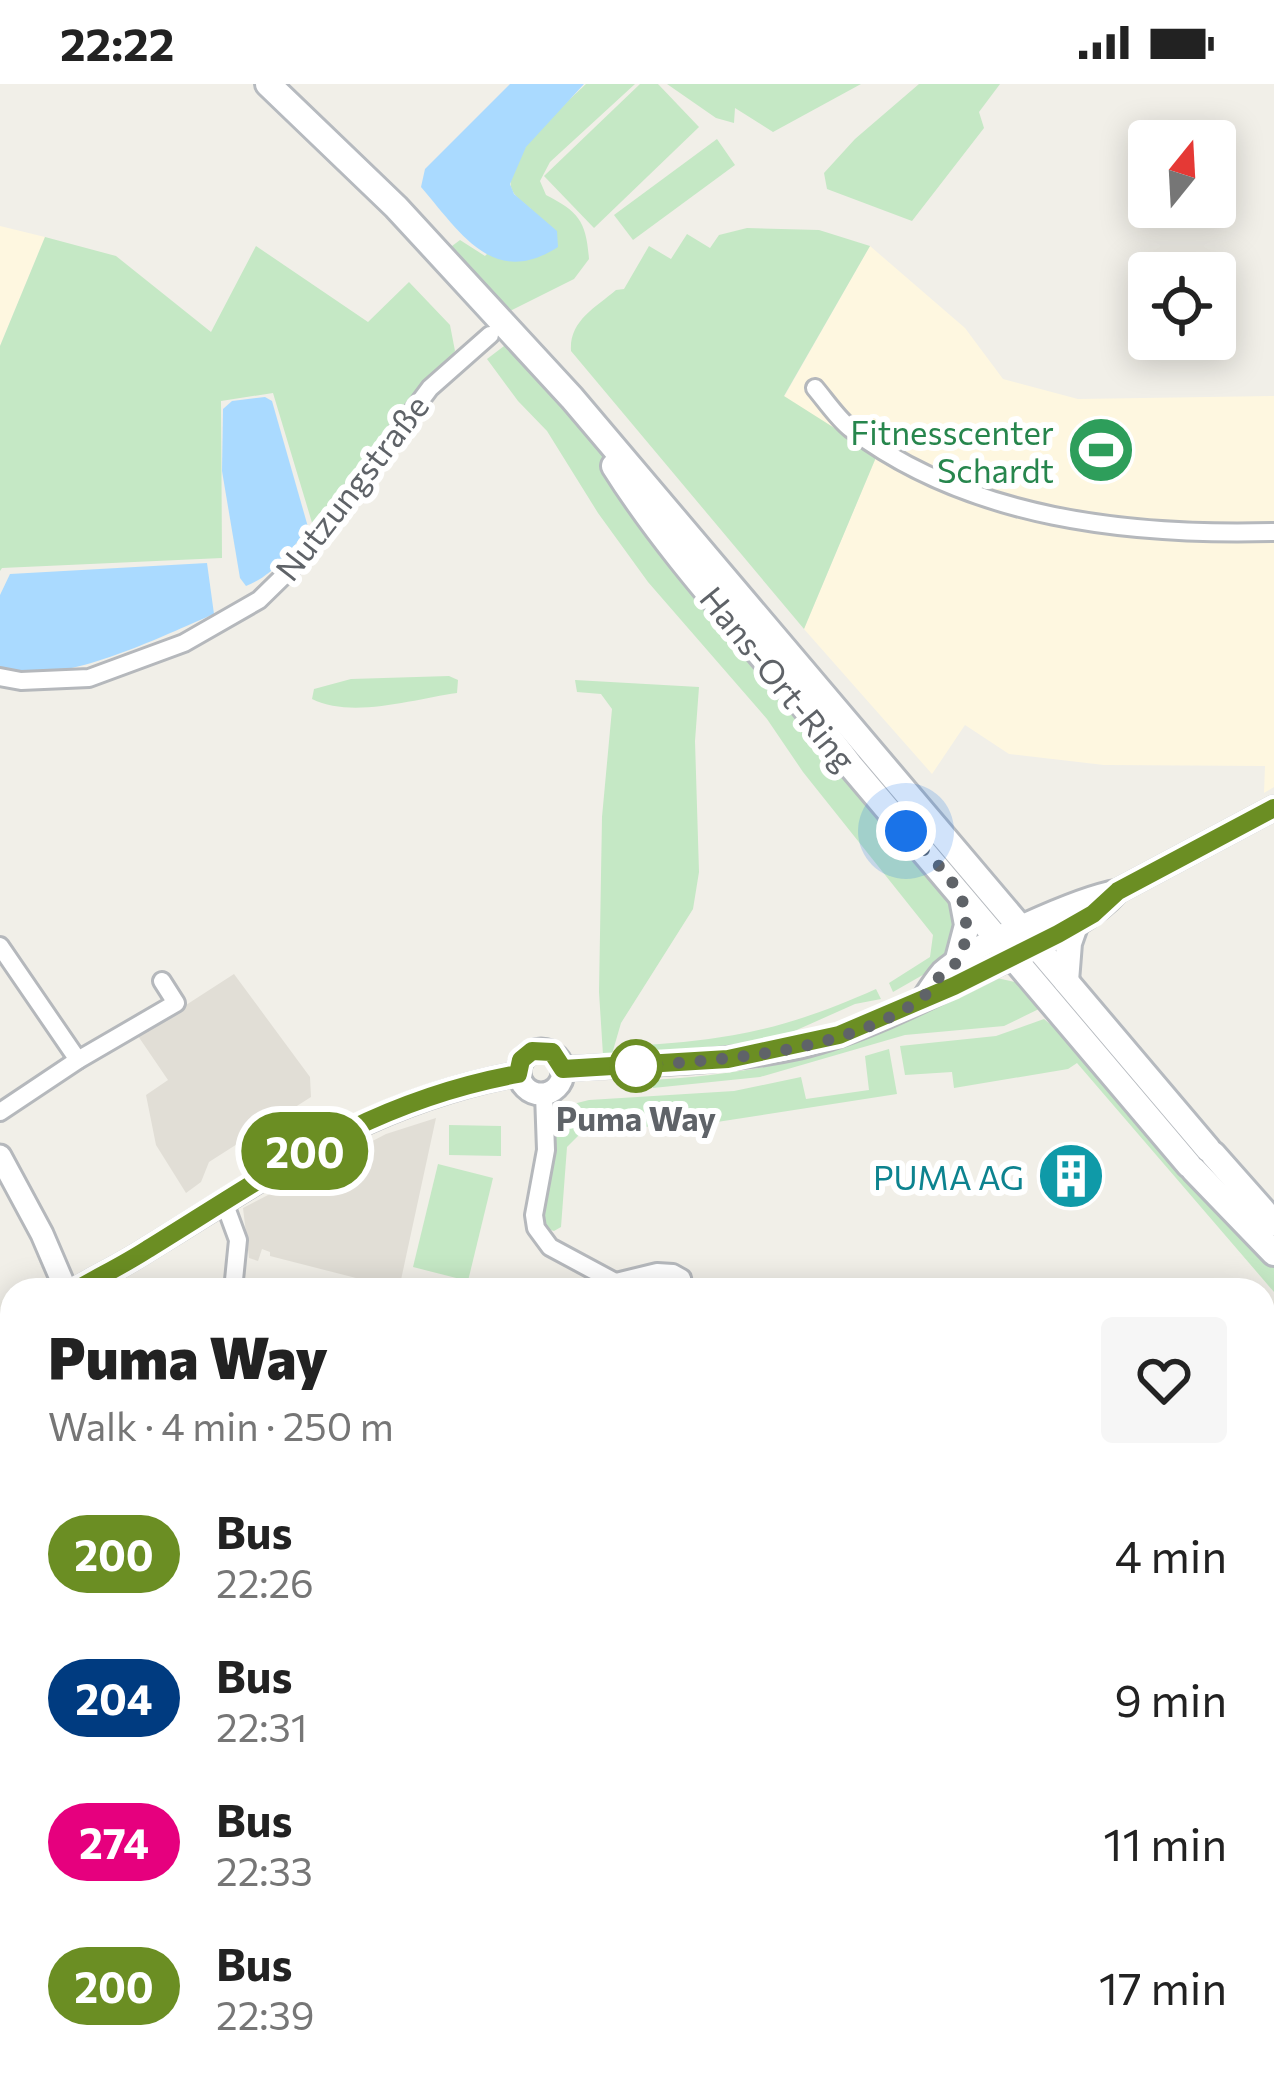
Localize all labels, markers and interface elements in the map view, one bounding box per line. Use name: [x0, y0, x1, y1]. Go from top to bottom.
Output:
text: 22:22: [60, 15, 174, 70]
north arrow: [1128, 120, 1236, 228]
map controls: [1128, 120, 1236, 360]
button: locate: [1128, 252, 1236, 360]
street label: Nutzungstraße: [266, 386, 436, 588]
place label: Fitnesscenter Schardt: [850, 411, 1054, 490]
sports icon: Fitnesscenter Schardt: [1066, 415, 1136, 485]
street label: Hans-Ort-Ring: [692, 578, 866, 778]
your location: [876, 801, 936, 861]
marker: Puma Way: [611, 1041, 661, 1091]
place label: Puma Way: [556, 1097, 716, 1138]
line badge: 200: [236, 1112, 374, 1190]
text: 200: [265, 1125, 345, 1177]
building icon: PUMA AG: [1036, 1141, 1106, 1211]
place label: PUMA AG: [873, 1156, 1024, 1197]
button: heart: [1101, 1317, 1227, 1443]
text: Puma Way: [48, 1321, 328, 1391]
text: Walk · 4 min · 250 m: [48, 1401, 394, 1449]
text: Bus: [216, 1503, 292, 1558]
text: 4 min: [1115, 1527, 1227, 1582]
text: 200: [74, 1528, 154, 1580]
text: 22:26: [216, 1558, 314, 1606]
text: Bus: [216, 1647, 292, 1702]
text: 9 min: [1114, 1671, 1227, 1726]
text: 204: [75, 1672, 153, 1724]
text: 22:31: [216, 1702, 307, 1750]
text: Bus: [216, 1791, 292, 1846]
text: 11 min: [1103, 1815, 1227, 1870]
text: 274: [79, 1816, 149, 1868]
text: 22:33: [216, 1846, 313, 1894]
text: Bus: [216, 1935, 292, 1990]
text: 17 min: [1099, 1959, 1227, 2014]
text: 200: [74, 1960, 154, 2012]
text: 22:39: [216, 1990, 314, 2038]

